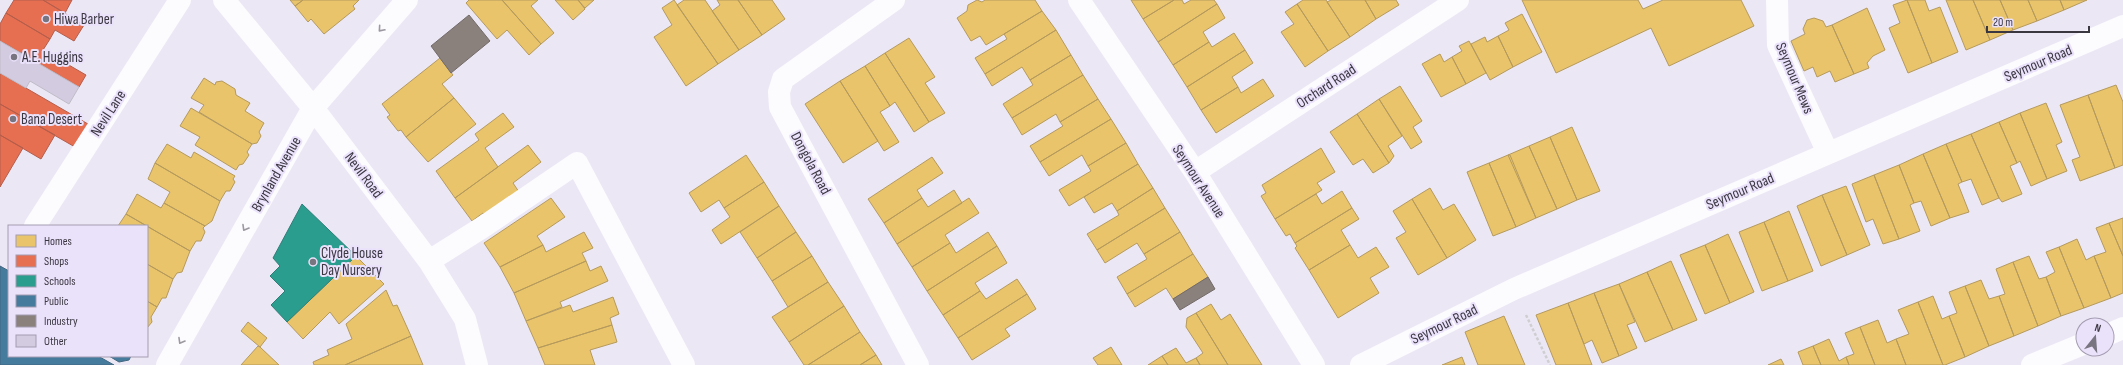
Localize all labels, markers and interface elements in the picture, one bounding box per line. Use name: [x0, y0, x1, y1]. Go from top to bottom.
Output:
scale bar: [1987, 8, 2089, 34]
place label: Hiwa Barber: [54, 10, 115, 29]
marker: Hiwa Barber: [41, 14, 51, 24]
text: 20 m: [1993, 15, 2013, 30]
one-way arrow: [379, 25, 386, 32]
street label: Seymour Mews: [1771, 40, 1818, 117]
street label: Seymour Road: [2001, 41, 2075, 86]
place label: A.E. Huggins: [21, 48, 83, 67]
marker: A.E. Huggins: [9, 52, 19, 62]
street label: Orchard Road: [1293, 60, 1360, 113]
street label: Nevil Lane: [87, 87, 130, 140]
place label: Bana Desert: [21, 110, 82, 129]
marker: Bana Desert: [8, 114, 18, 124]
street label: Dongola Road: [786, 129, 835, 198]
street label: Brynland Avenue: [247, 133, 306, 215]
street label: Seymour Avenue: [1168, 141, 1229, 222]
street label: Nevil Road: [340, 149, 387, 202]
street label: Seymour Road: [1703, 169, 1777, 214]
one-way arrow: [243, 224, 250, 231]
legend: [8, 225, 148, 357]
text: Homes: [44, 234, 72, 249]
place label: Clyde House Day Nursery: [321, 244, 383, 280]
text: Shops: [44, 254, 69, 269]
marker: Clyde House Day Nursery: [308, 257, 318, 267]
text: Schools: [44, 274, 76, 289]
text: Public: [44, 294, 69, 309]
street label: Seymour Road: [1408, 300, 1481, 349]
text: Industry: [44, 314, 78, 329]
north arrow: [2075, 317, 2115, 357]
text: N: [2093, 321, 2103, 335]
text: Other: [44, 334, 68, 349]
one-way arrow: [178, 337, 185, 344]

